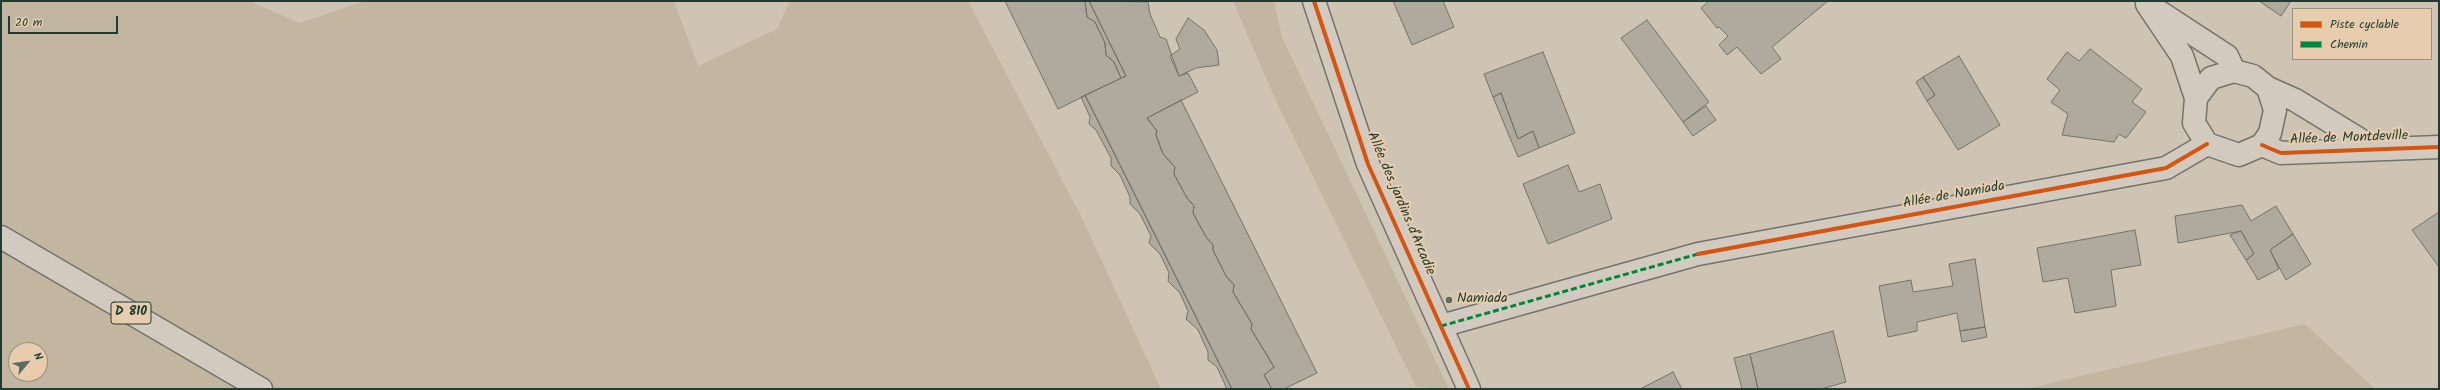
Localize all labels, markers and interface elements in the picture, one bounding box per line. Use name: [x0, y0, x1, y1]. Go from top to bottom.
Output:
scale bar: [10, 8, 120, 34]
legend: [2292, 8, 2432, 60]
text: 20 m: [15, 13, 42, 32]
text: Piste cyclable: [2330, 15, 2399, 34]
text: Chemin: [2330, 35, 2368, 54]
street label: Allée de Montdeville: [2290, 129, 2408, 149]
street label: Allée des jardins d'Arcadie: [1362, 130, 1438, 278]
street label: Allée de Namiada: [1902, 179, 2006, 213]
place label: Namiada: [1457, 292, 1508, 308]
marker: Namiada: [1444, 295, 1454, 305]
road number: D 810: [111, 302, 151, 324]
north arrow: [8, 342, 48, 382]
text: N: [28, 349, 47, 364]

